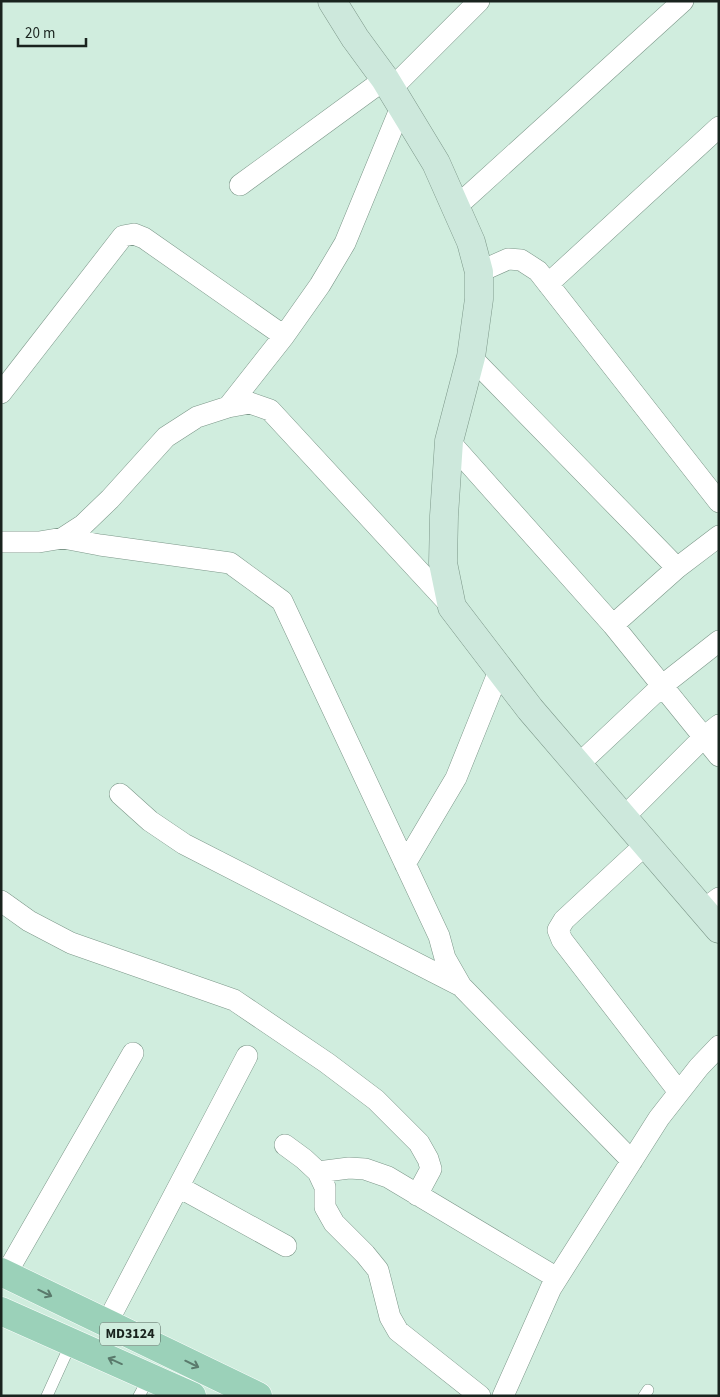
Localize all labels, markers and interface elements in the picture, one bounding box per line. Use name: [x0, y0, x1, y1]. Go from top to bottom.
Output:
scale bar: [18, 15, 85, 47]
text: 20 m: [25, 23, 55, 44]
one-way arrow: [37, 1289, 52, 1298]
road number: MD3124: [100, 1322, 160, 1346]
one-way arrow: [108, 1356, 123, 1366]
one-way arrow: [184, 1359, 199, 1369]

